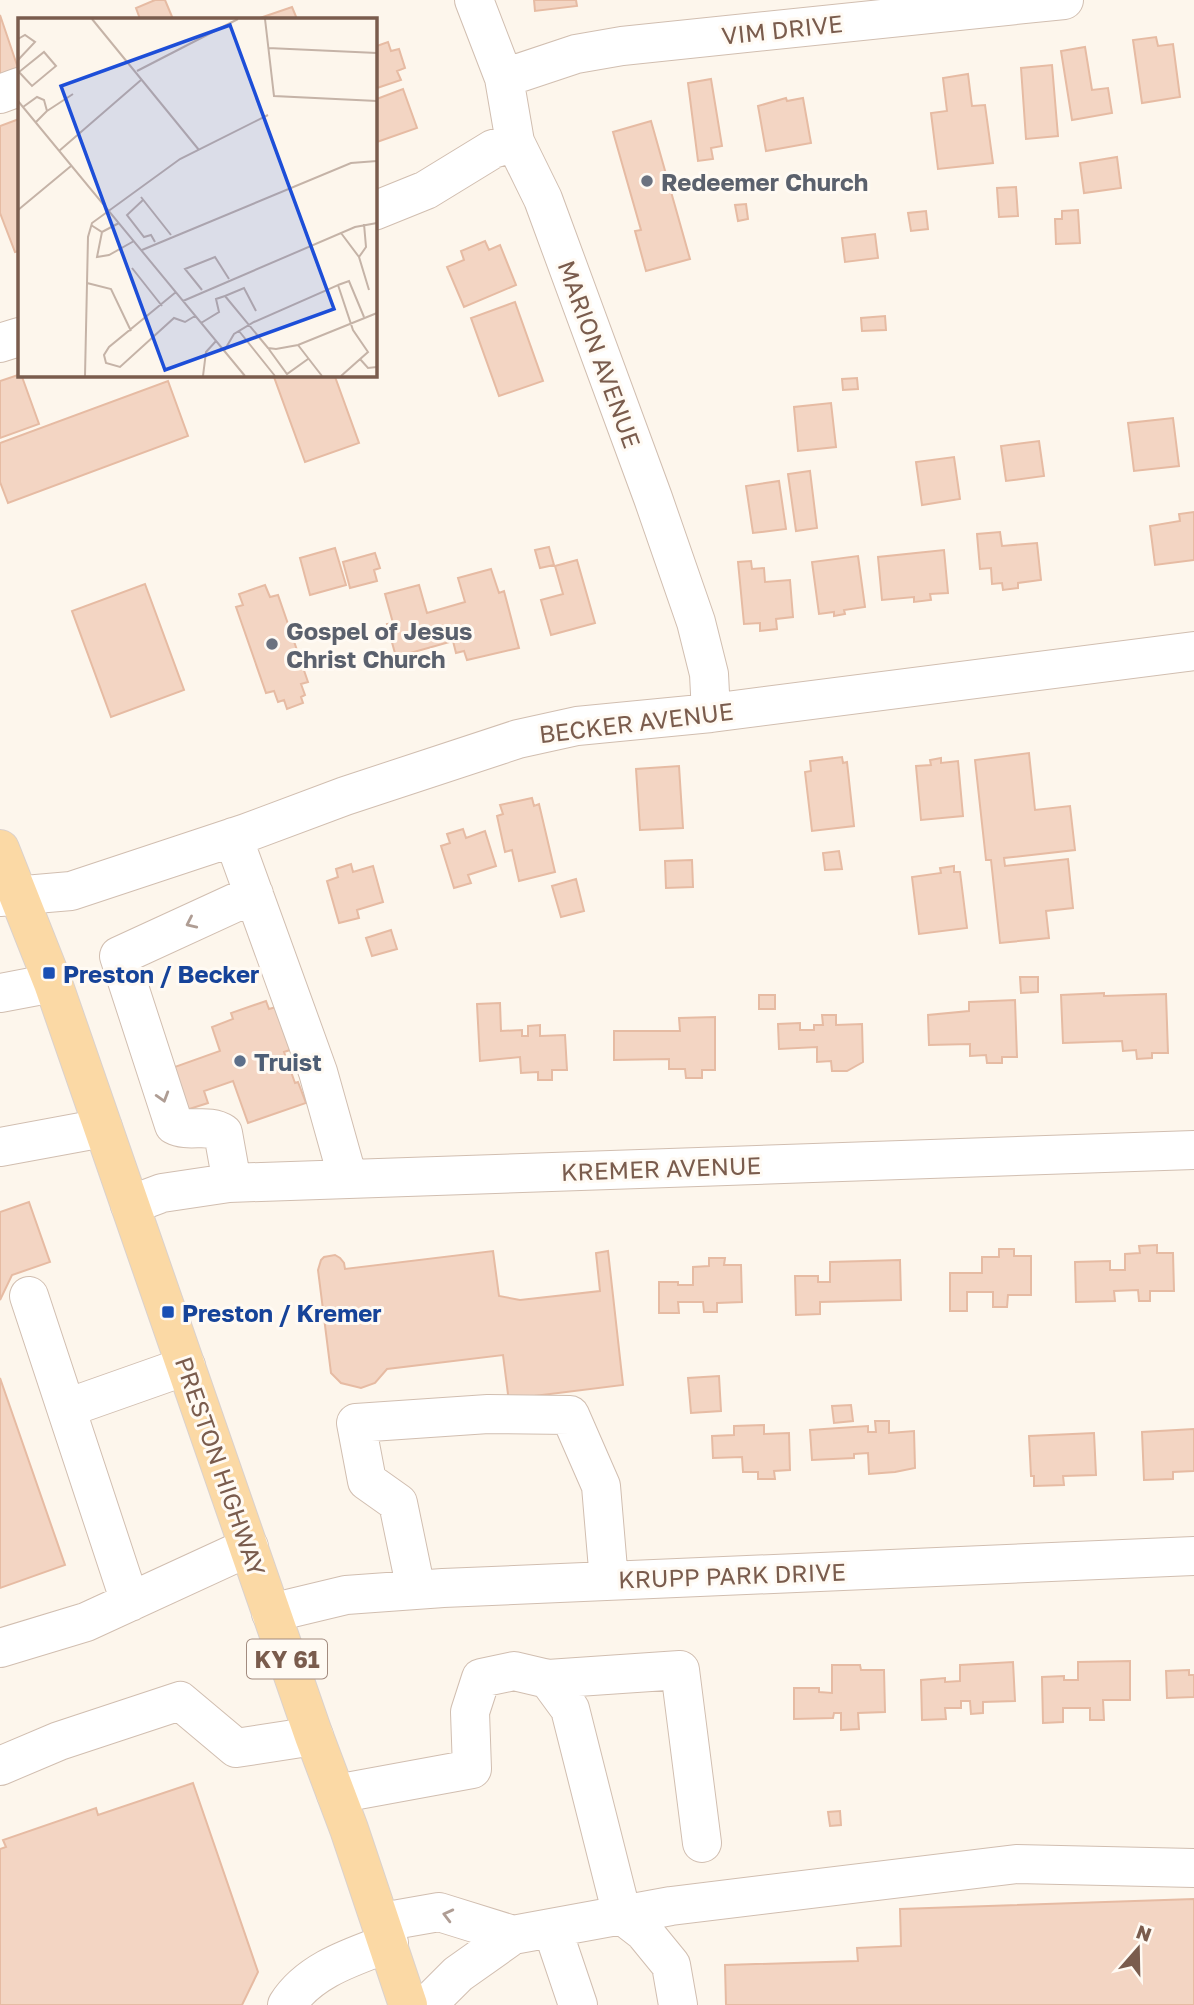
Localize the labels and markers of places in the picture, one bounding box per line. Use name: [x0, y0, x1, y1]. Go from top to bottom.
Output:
place label: Redeemer Church: [661, 167, 868, 196]
marker: Redeemer Church: [639, 173, 655, 189]
place label: Gospel of Jesus Christ Church: [286, 616, 472, 673]
marker: Gospel of Jesus Christ Church: [264, 636, 280, 652]
place label: Preston / Becker: [63, 959, 259, 988]
marker: Preston / Becker: [41, 965, 57, 981]
place label: Truist: [254, 1047, 322, 1076]
marker: Truist: [232, 1053, 248, 1069]
place label: Preston / Kremer: [182, 1298, 382, 1327]
marker: Preston / Kremer: [160, 1304, 176, 1320]

